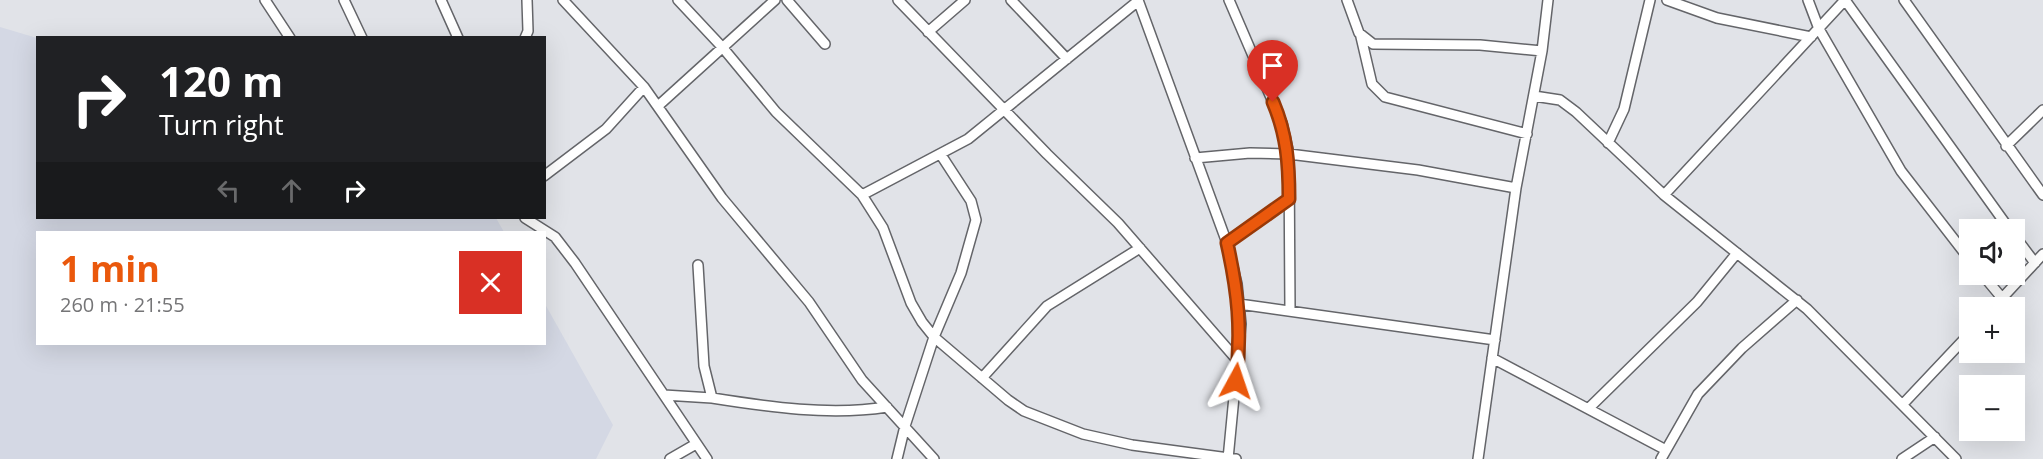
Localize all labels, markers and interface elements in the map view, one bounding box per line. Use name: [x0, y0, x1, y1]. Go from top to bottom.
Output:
pin: [1247, 40, 1298, 102]
icon: arrive: [1256, 49, 1289, 82]
text: 120 m: [159, 52, 283, 109]
icon: right: [60, 60, 138, 138]
text: Turn right: [159, 106, 284, 143]
icon: left: [212, 174, 245, 207]
icon: ahead: [275, 174, 308, 207]
icon: right: [338, 174, 371, 207]
map controls: [1959, 219, 2025, 441]
button: sound: [1959, 219, 2025, 285]
text: 1 min: [60, 244, 160, 293]
button: close: [459, 251, 522, 314]
text: 260 m · 21:55: [60, 291, 185, 318]
button: +: [1959, 297, 2025, 363]
position arrow: [1204, 349, 1268, 413]
button: −: [1959, 375, 2025, 441]

